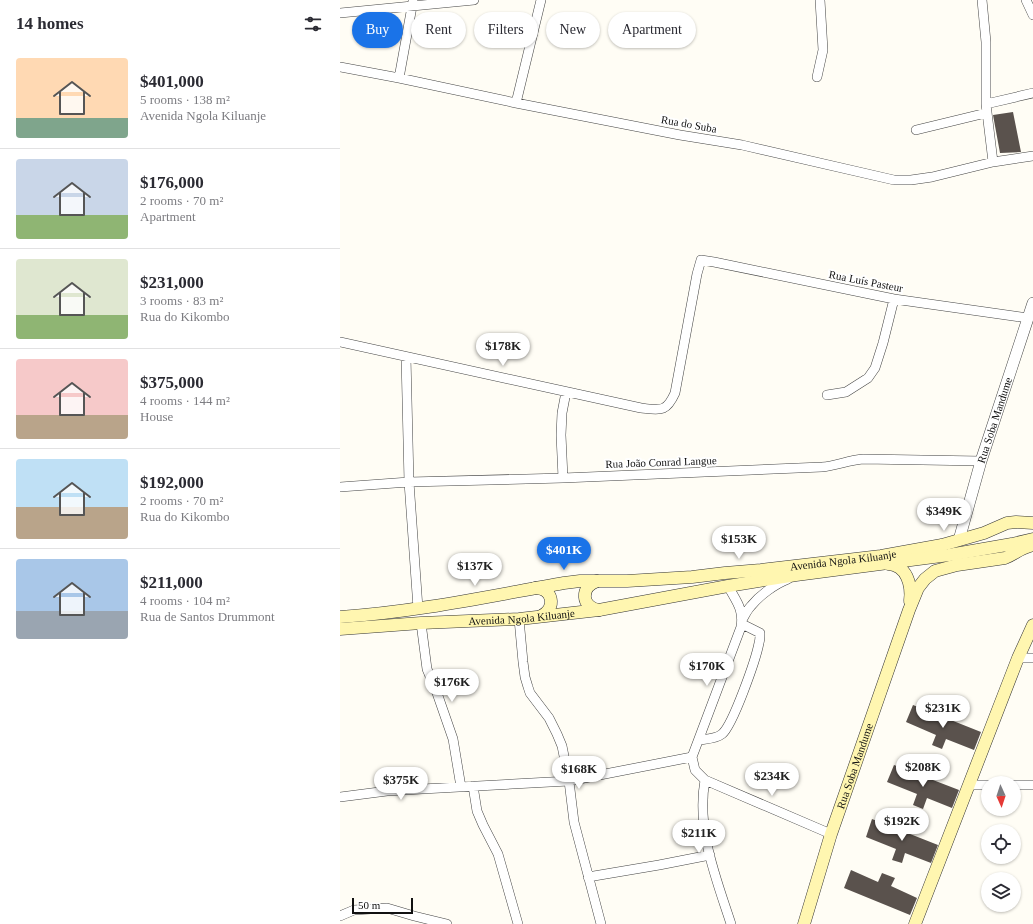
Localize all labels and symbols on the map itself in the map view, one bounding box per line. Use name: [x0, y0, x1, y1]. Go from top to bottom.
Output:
street label: Rua do Suba: [660, 113, 718, 135]
street label: Rua Luís Pasteur: [828, 268, 904, 294]
pin: $178K: [475, 333, 531, 367]
street label: Rua Soba Mandume: [975, 375, 1014, 465]
street label: Rua João Conrad Langue: [605, 454, 717, 470]
pin: $349K: [916, 498, 972, 532]
pin: $153K: [711, 526, 767, 560]
pin: $401K: [536, 537, 592, 571]
street label: Avenida Ngola Kiluanje: [789, 547, 897, 573]
pin: $137K: [447, 553, 503, 587]
street label: Avenida Ngola Kiluanje: [468, 607, 576, 627]
pin: $170K: [679, 653, 735, 687]
pin: $176K: [424, 669, 480, 703]
pin: $231K: [915, 695, 971, 729]
street label: Rua Soba Mandume: [834, 721, 875, 810]
pin: $208K: [895, 754, 951, 788]
pin: $168K: [551, 756, 607, 790]
pin: $234K: [744, 763, 800, 797]
pin: $375K: [373, 767, 429, 801]
north arrow: [981, 776, 1021, 816]
pin: $192K: [874, 808, 930, 842]
pin: $211K: [671, 820, 727, 854]
scale bar: [352, 896, 413, 915]

